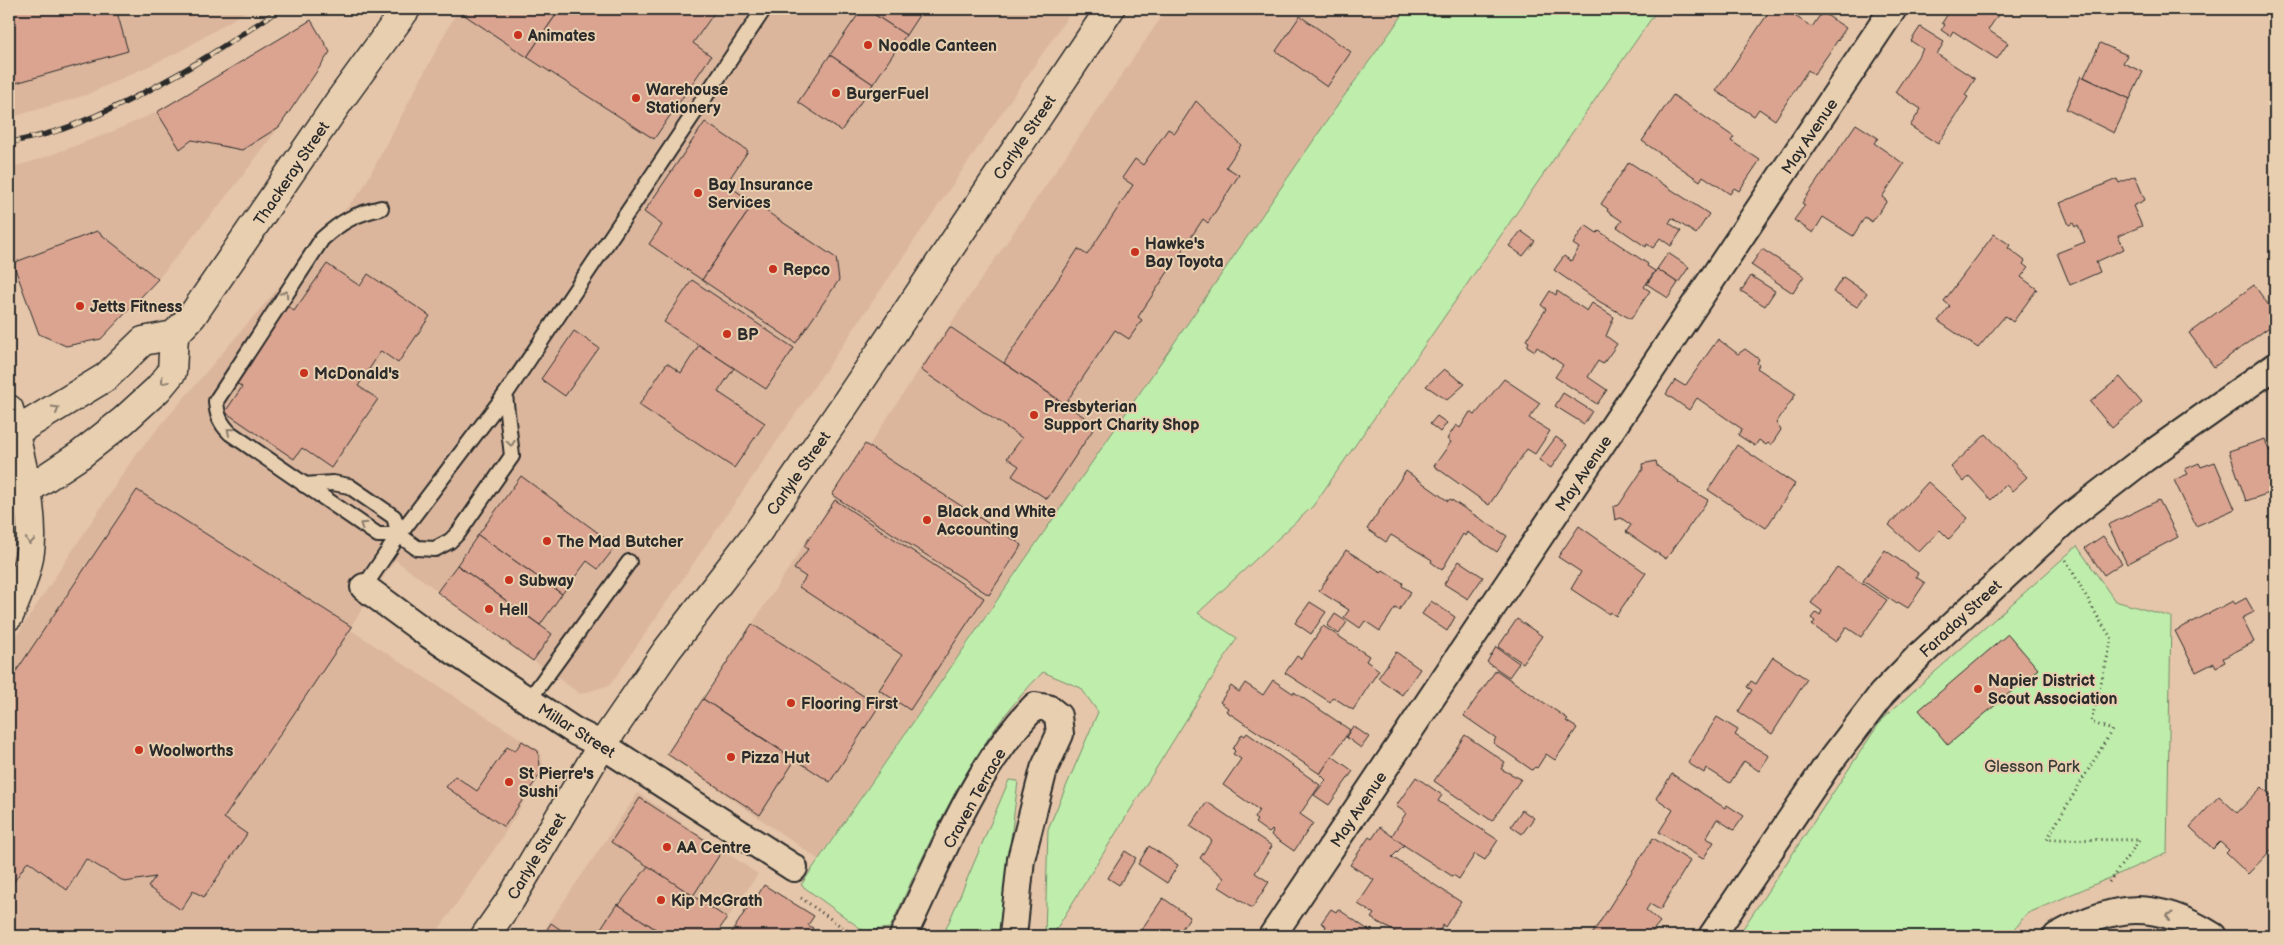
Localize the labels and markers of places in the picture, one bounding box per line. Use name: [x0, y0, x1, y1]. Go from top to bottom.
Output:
place label: Animates: [527, 27, 595, 46]
marker: Animates: [512, 29, 524, 41]
place label: Noodle Canteen: [878, 37, 997, 56]
marker: Noodle Canteen: [862, 39, 874, 51]
place label: Warehouse Stationery: [646, 81, 728, 118]
place label: BurgerFuel: [846, 85, 929, 104]
marker: BurgerFuel: [830, 87, 842, 99]
marker: Warehouse Stationery: [630, 92, 642, 104]
place label: Bay Insurance Services: [708, 176, 813, 213]
marker: Bay Insurance Services: [692, 187, 704, 199]
place label: Hawke's Bay Toyota: [1145, 235, 1224, 272]
marker: Hawke's Bay Toyota: [1129, 246, 1141, 258]
place label: Repco: [783, 261, 830, 280]
marker: Repco: [767, 263, 779, 275]
place label: Jetts Fitness: [90, 298, 182, 317]
marker: Jetts Fitness: [74, 300, 86, 312]
place label: BP: [737, 326, 758, 345]
marker: BP: [721, 328, 733, 340]
place label: McDonald's: [314, 365, 399, 384]
marker: McDonald's: [298, 367, 310, 379]
place label: Presbyterian Support Charity Shop: [1044, 398, 1199, 435]
marker: Presbyterian Support Charity Shop: [1028, 409, 1040, 421]
place label: Black and White Accounting: [936, 503, 1056, 540]
marker: Black and White Accounting: [921, 514, 933, 526]
place label: The Mad Butcher: [557, 533, 684, 552]
marker: The Mad Butcher: [541, 535, 553, 547]
place label: Subway: [519, 572, 575, 591]
marker: Subway: [503, 574, 515, 586]
place label: Hell: [499, 601, 528, 620]
marker: Hell: [483, 603, 495, 615]
place label: Napier District Scout Association: [1988, 672, 2118, 709]
marker: Napier District Scout Association: [1972, 683, 1984, 695]
place label: Flooring First: [801, 695, 899, 714]
marker: Flooring First: [785, 697, 797, 709]
place label: Woolworths: [149, 742, 233, 761]
marker: Woolworths: [133, 744, 145, 756]
place label: Pizza Hut: [741, 749, 811, 768]
marker: Pizza Hut: [725, 751, 737, 763]
place label: St Pierre's Sushi: [519, 765, 594, 802]
marker: St Pierre's Sushi: [503, 776, 515, 788]
place label: AA Centre: [676, 839, 751, 858]
marker: AA Centre: [661, 841, 673, 853]
place label: Kip McGrath: [671, 892, 763, 911]
marker: Kip McGrath: [655, 894, 667, 906]

